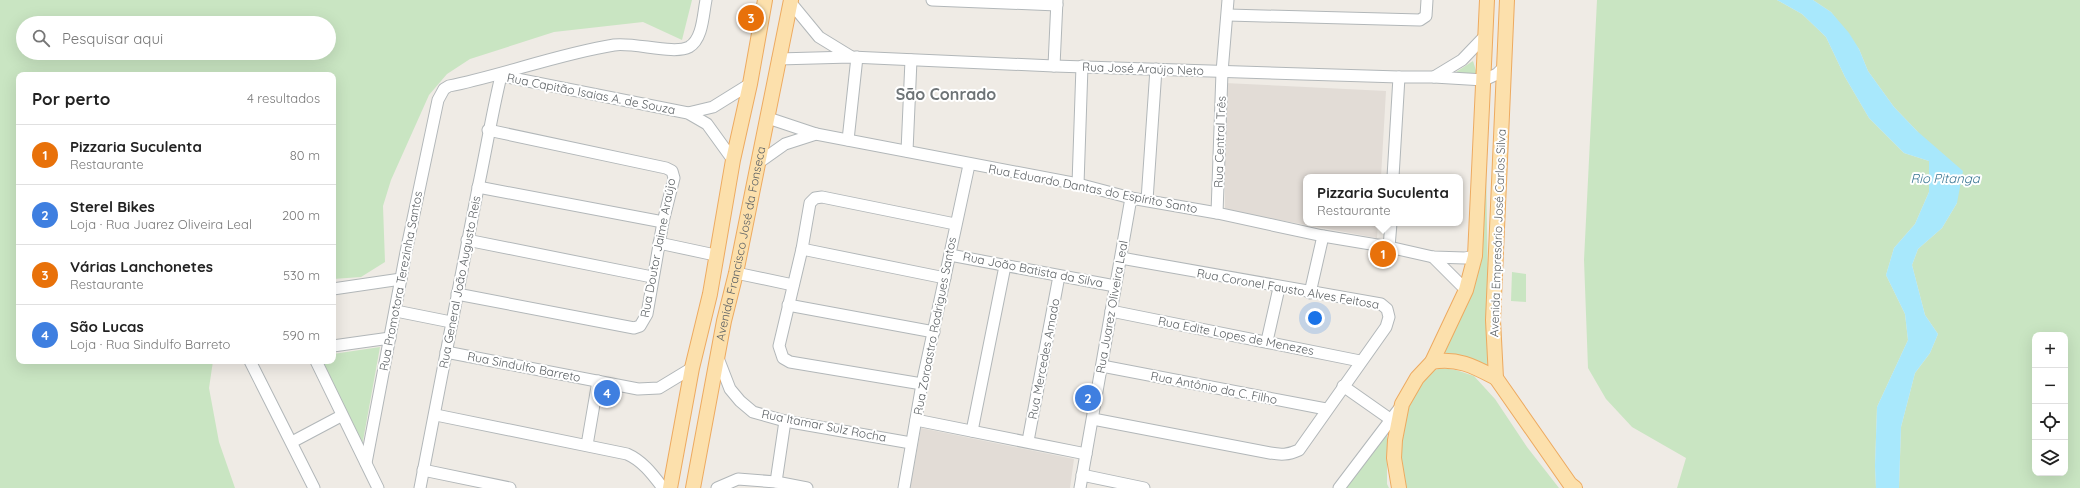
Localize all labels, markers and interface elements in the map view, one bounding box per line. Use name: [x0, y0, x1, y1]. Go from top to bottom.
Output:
pin: 3: [738, 3, 764, 33]
search box: [16, 16, 336, 60]
icon: search: [30, 27, 52, 49]
text: Pesquisar aqui: [62, 29, 163, 48]
street label: Rua José Araújo Neto: [1082, 59, 1204, 78]
street label: Rua Capitão Isaias A. de Souza: [506, 70, 677, 117]
district label: São Conrado: [896, 84, 996, 104]
text: Por perto: [32, 88, 110, 109]
text: 4 resultados: [247, 90, 320, 106]
street label: Rua Central Três: [1210, 95, 1229, 188]
street label: Avenida Empresário José Carlos Silva: [1486, 129, 1509, 337]
text: Pizzaria Suculenta: [70, 137, 202, 156]
street label: Avenida Francisco José da Fonseca: [712, 145, 768, 342]
text: 1: [42, 147, 48, 163]
text: 80 m: [290, 147, 320, 163]
text: Restaurante: [70, 156, 144, 172]
street label: Rua Eduardo Dantas do Espírito Santo: [987, 161, 1199, 216]
water label: Rio Pitanga: [1910, 170, 1981, 186]
popup: [1303, 174, 1463, 226]
street label: Rua Doutor Jaime Araújo: [637, 177, 678, 319]
text: Pizzaria Suculenta: [1317, 183, 1449, 202]
street label: Rua Promotora Terezinha Santos: [376, 189, 425, 372]
street label: Rua General João Augusto Reis: [435, 194, 484, 369]
text: Sterel Bikes: [70, 197, 155, 216]
text: Restaurante: [1317, 202, 1391, 218]
text: 2: [41, 207, 49, 223]
text: 200 m: [282, 207, 320, 223]
text: Loja · Rua Juarez Oliveira Leal: [70, 216, 252, 232]
street label: Rua Zoroastro Rodrigues Santos: [910, 235, 959, 416]
street label: Rua Juarez Oliveira Leal: [1092, 239, 1131, 375]
pin: 1: [1370, 239, 1396, 269]
street label: Rua João Batista da Silva: [962, 249, 1104, 290]
text: Várias Lanchonetes: [70, 257, 213, 276]
street label: Rua Coronel Fausto Alves Feitosa: [1196, 265, 1380, 312]
text: 3: [42, 267, 48, 283]
text: 530 m: [283, 267, 320, 283]
text: Restaurante: [70, 276, 144, 292]
street label: Rua Mercedes Amado: [1024, 297, 1063, 421]
your location: [1305, 308, 1325, 328]
street label: Rua Edite Lopes de Menezes: [1157, 313, 1316, 358]
text: São Lucas: [70, 317, 144, 336]
text: 4: [41, 327, 49, 343]
text: 590 m: [283, 327, 320, 343]
map controls: [2032, 332, 2068, 476]
button: +: [2032, 332, 2068, 368]
text: Loja · Rua Sindulfo Barreto: [70, 336, 230, 352]
street label: Rua Sindulfo Barreto: [466, 348, 582, 385]
street label: Rua Antônio da C. Filho: [1150, 368, 1279, 407]
button: −: [2032, 368, 2068, 404]
pin: 4: [594, 378, 620, 408]
pin: 2: [1075, 383, 1101, 413]
button: locate: [2032, 404, 2068, 440]
street label: Rua Itamar Sulz Rocha: [761, 406, 888, 445]
button: layers: [2032, 440, 2068, 476]

